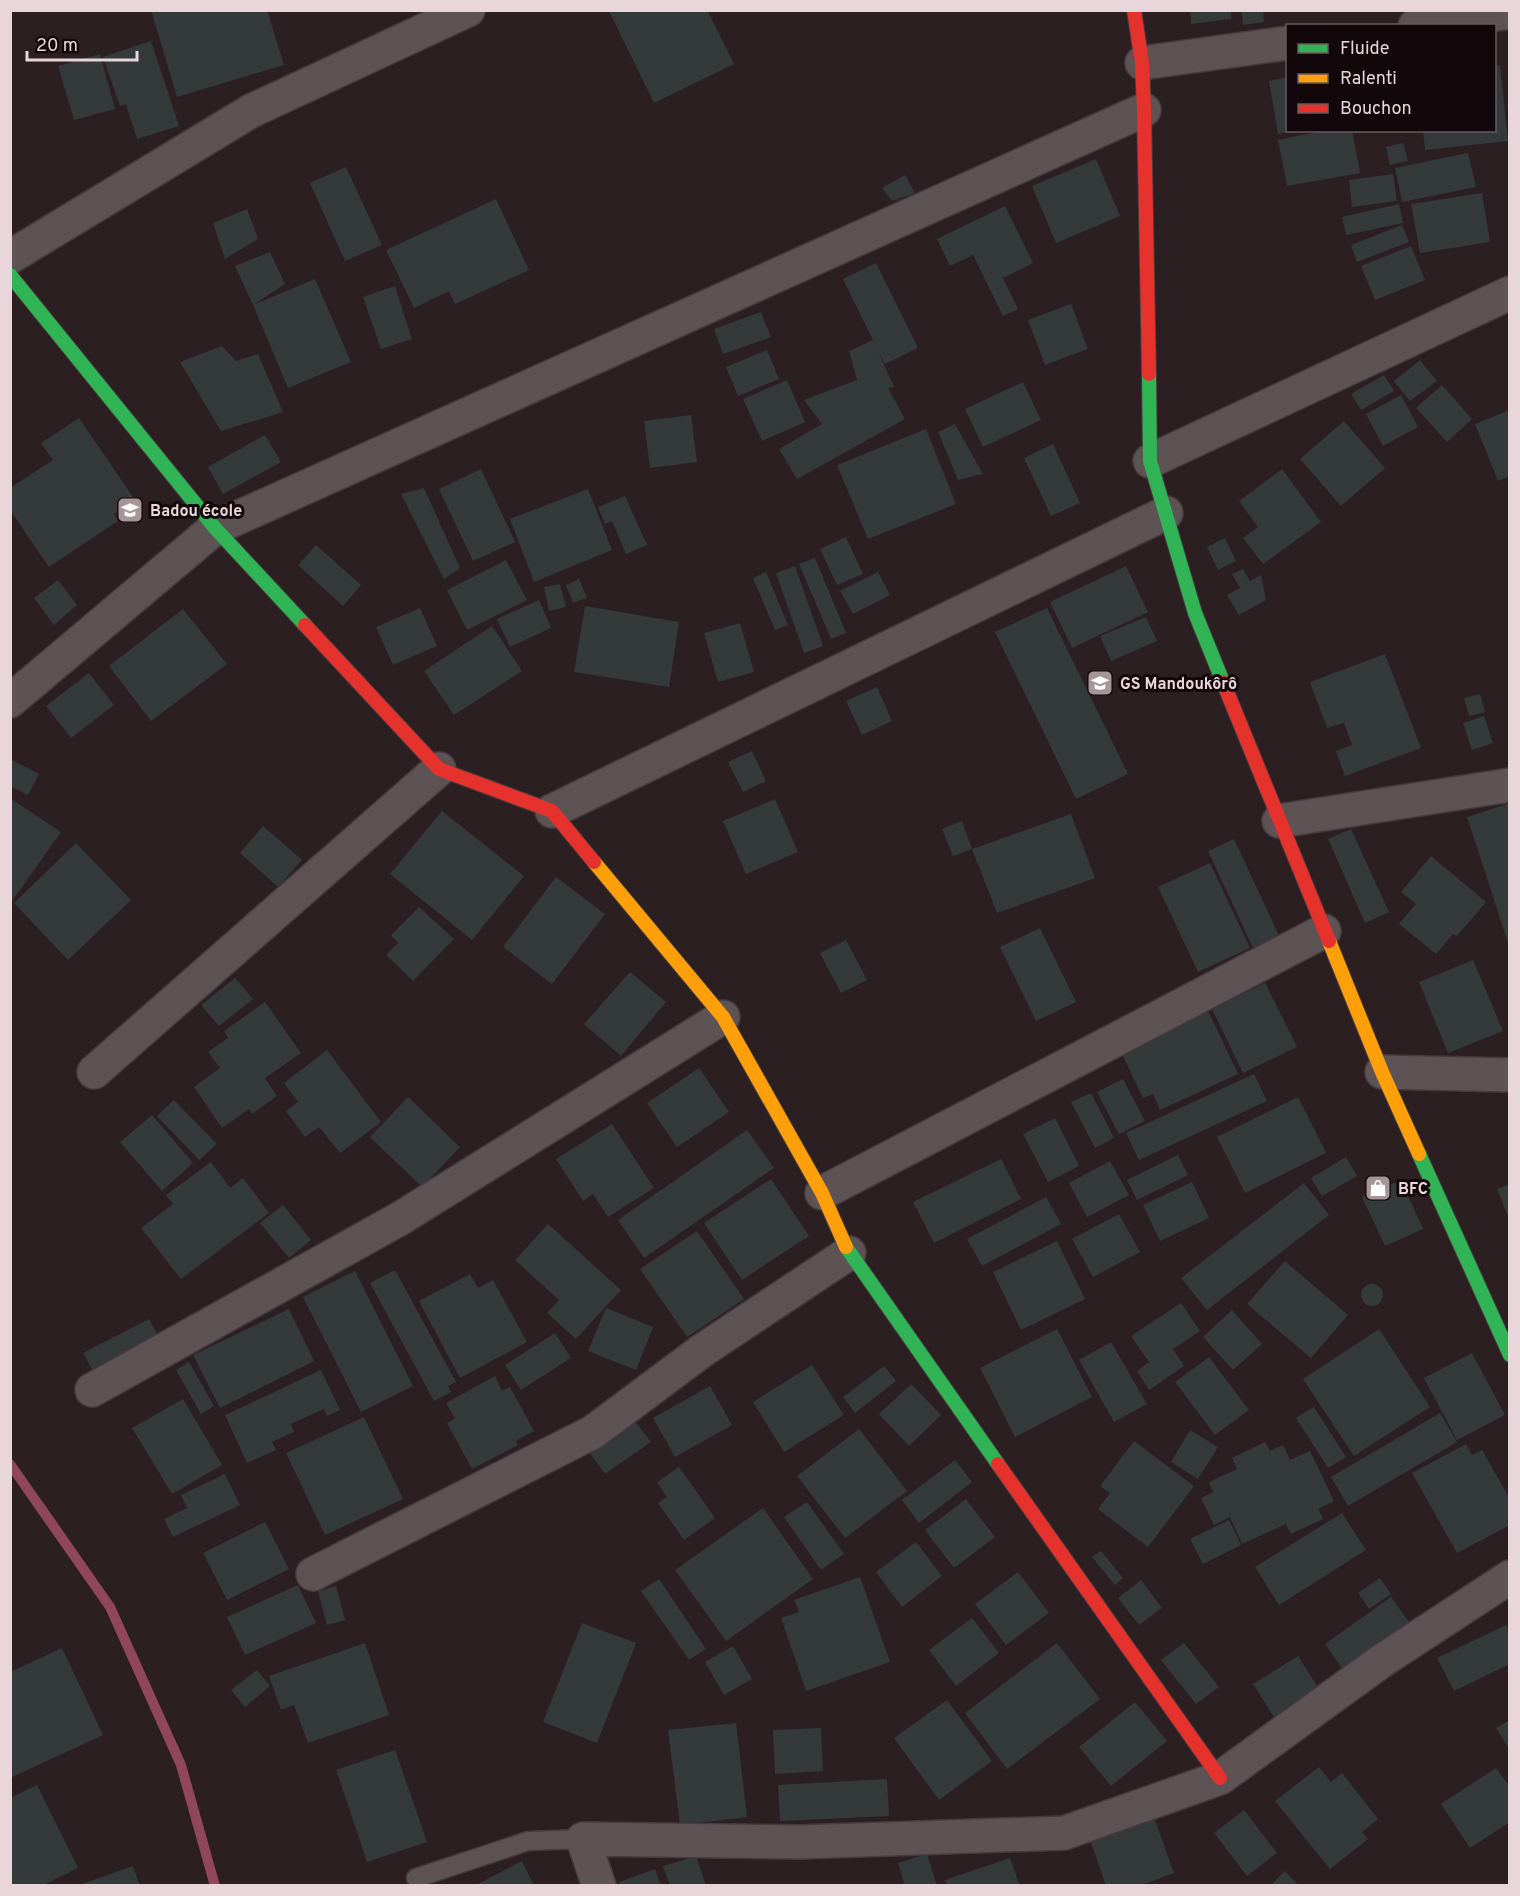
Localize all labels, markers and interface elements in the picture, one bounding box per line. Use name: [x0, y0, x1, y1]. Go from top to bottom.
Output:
scale bar: [27, 24, 136, 62]
legend: [1286, 24, 1496, 132]
text: 20 m: [36, 35, 78, 58]
text: Fluide: [1340, 38, 1389, 61]
text: Ralenti: [1340, 68, 1397, 91]
text: Bouchon: [1340, 98, 1412, 121]
school or university icon: Badou école: [115, 495, 145, 525]
place label: Badou école: [150, 502, 242, 522]
school or university icon: GS Mandoukôrô: [1085, 668, 1115, 698]
place label: GS Mandoukôrô: [1120, 675, 1237, 695]
shop icon: BFC: [1363, 1173, 1393, 1203]
place label: BFC: [1398, 1180, 1428, 1200]

